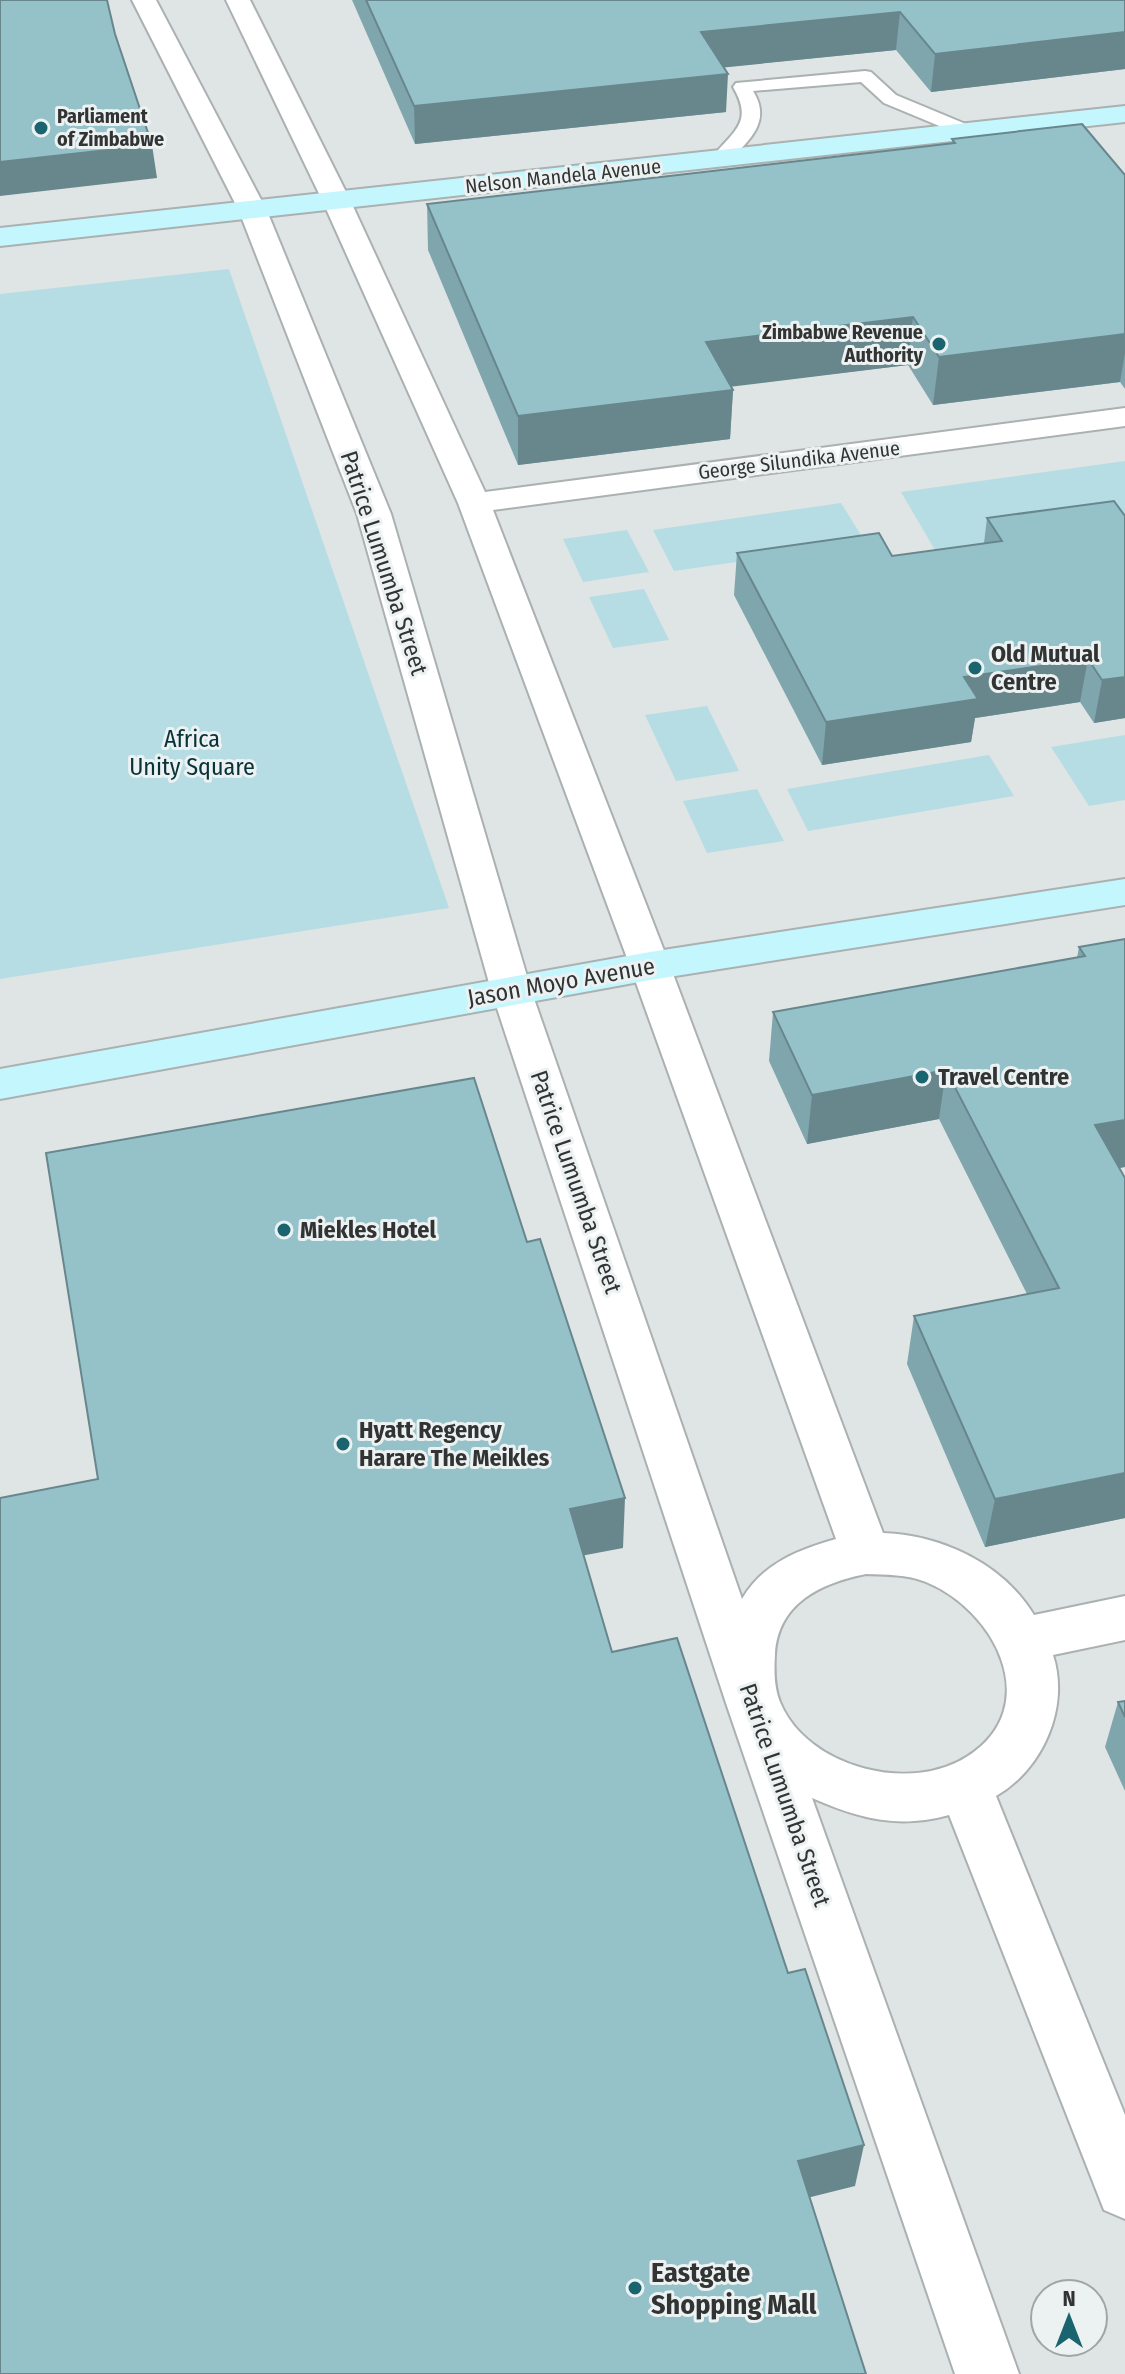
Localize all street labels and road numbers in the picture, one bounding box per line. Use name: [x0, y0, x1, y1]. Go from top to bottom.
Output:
street label: Nelson Mandela Avenue: [464, 154, 662, 198]
street label: George Silundika Avenue: [697, 436, 901, 484]
street label: Patrice Lumumba Street: [335, 447, 434, 679]
street label: Jason Moyo Avenue: [465, 952, 657, 1012]
street label: Patrice Lumumba Street: [525, 1067, 627, 1297]
street label: Patrice Lumumba Street: [734, 1680, 836, 1910]

